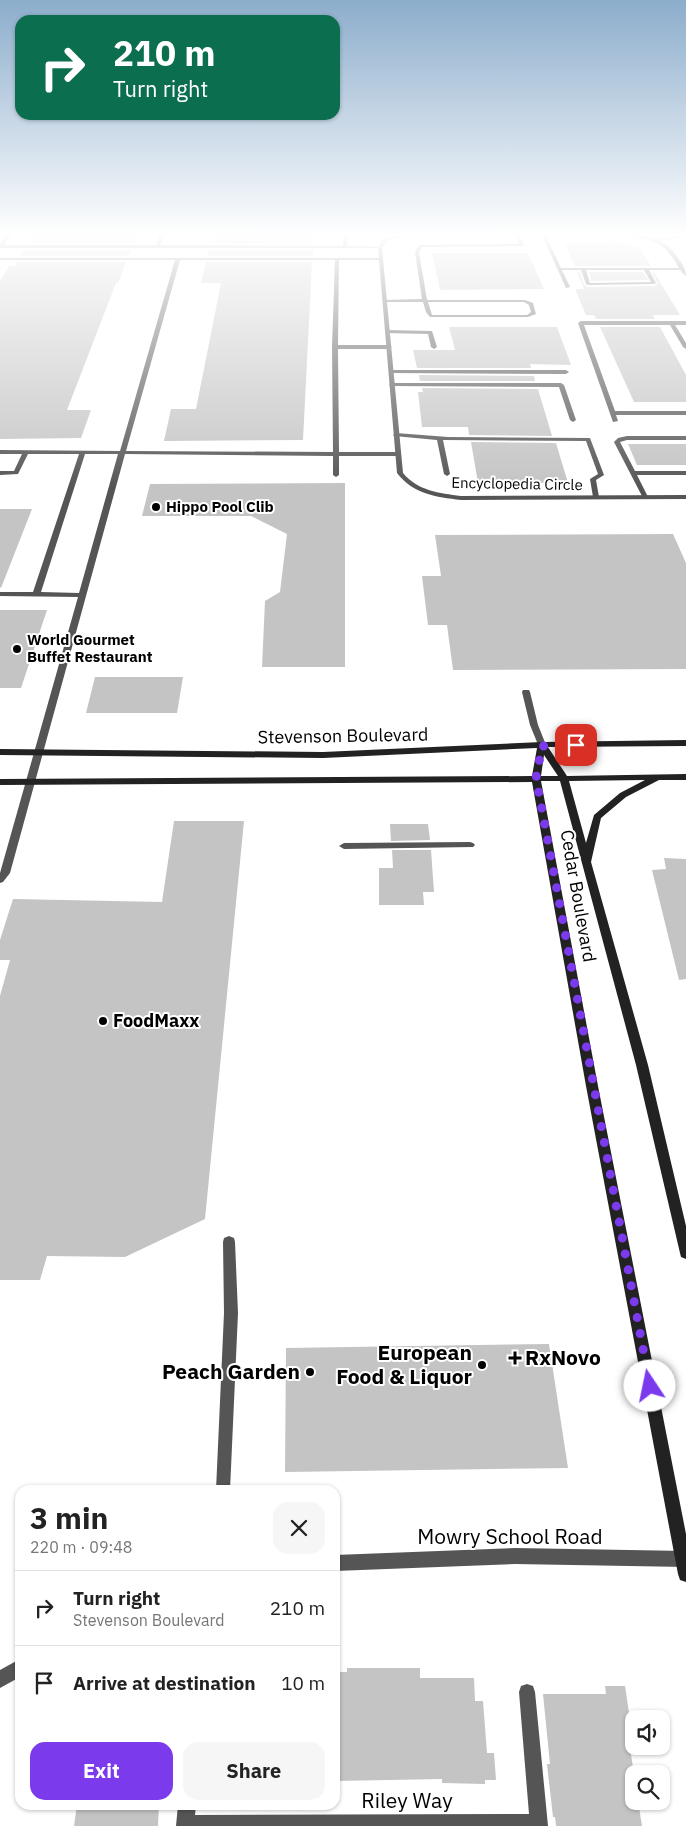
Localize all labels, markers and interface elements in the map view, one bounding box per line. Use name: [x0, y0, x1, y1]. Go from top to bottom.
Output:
text: 210 m: [113, 30, 216, 76]
icon: right: [30, 35, 95, 100]
text: Turn right: [113, 74, 208, 103]
street label: Encyclopedia Circle: [451, 473, 583, 494]
place label: Hippo Pool Clib: [166, 497, 274, 516]
marker: Hippo Pool Clib: [150, 501, 162, 513]
place label: World Gourmet Buffet Restaurant: [27, 630, 153, 666]
marker: World Gourmet Buffet Restaurant: [11, 643, 23, 655]
street label: Stevenson Boulevard: [258, 723, 428, 748]
pin: [555, 724, 597, 766]
icon: arrive: [562, 731, 590, 759]
street label: Cedar Boulevard: [556, 828, 601, 964]
place label: FoodMaxx: [113, 1009, 199, 1032]
marker: FoodMaxx: [97, 1015, 109, 1027]
place label: European Food & Liquor: [336, 1338, 473, 1390]
place label: RxNovo: [525, 1343, 601, 1371]
marker: RxNovo: [509, 1352, 521, 1364]
place label: Peach Garden: [162, 1357, 300, 1385]
marker: European Food & Liquor: [476, 1359, 488, 1371]
position arrow: [623, 1359, 675, 1411]
marker: Peach Garden: [304, 1366, 316, 1378]
text: 3 min: [30, 1498, 108, 1537]
button: close: [273, 1502, 325, 1554]
street label: Mowry School Road: [417, 1522, 603, 1550]
text: 220 m · 09:48: [30, 1537, 132, 1557]
text: Turn right: [73, 1586, 160, 1610]
icon: right: [30, 1594, 58, 1622]
text: 210 m: [270, 1596, 325, 1620]
text: Stevenson Boulevard: [73, 1610, 225, 1630]
icon: arrive: [30, 1669, 58, 1697]
text: Arrive at destination: [73, 1671, 256, 1695]
text: 10 m: [281, 1671, 325, 1695]
map controls: [625, 1710, 670, 1810]
button: sound: [625, 1710, 670, 1755]
button: Exit: [30, 1742, 173, 1800]
button: Share: [183, 1742, 325, 1800]
button: search: [625, 1765, 670, 1810]
street label: Riley Way: [361, 1786, 453, 1814]

